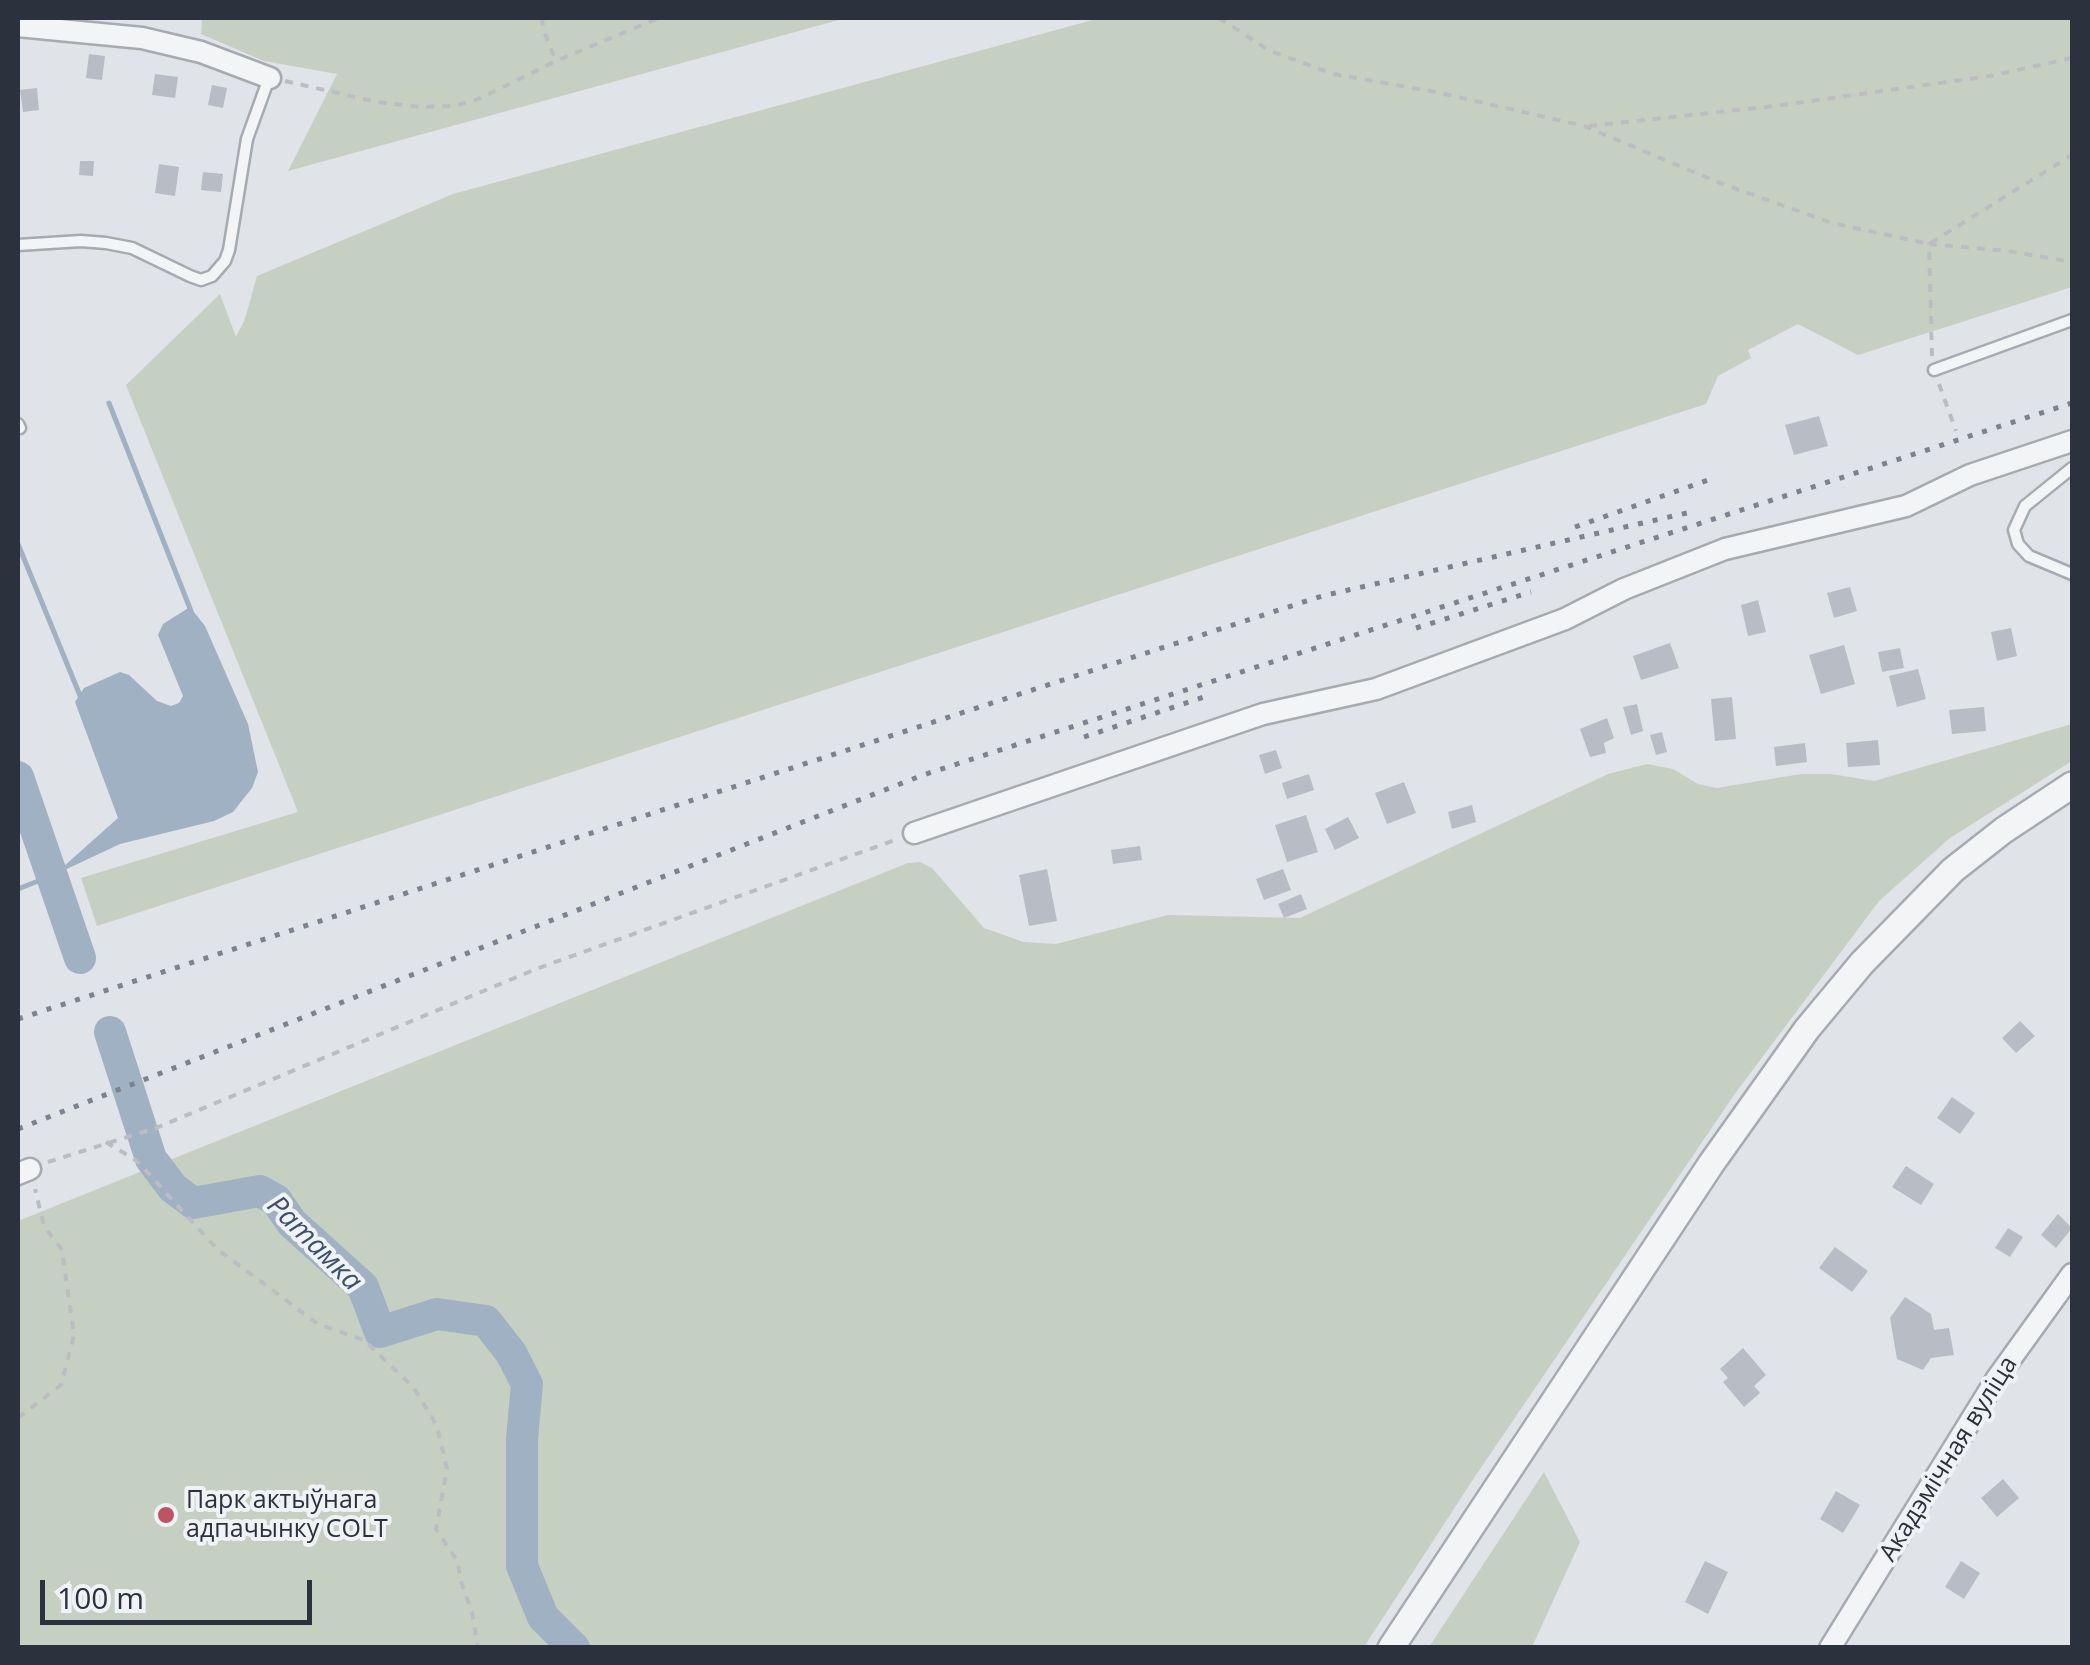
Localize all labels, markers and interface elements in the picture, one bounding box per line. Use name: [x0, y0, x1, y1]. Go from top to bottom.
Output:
water label: Ратамка: [259, 1189, 369, 1299]
street label: Акадэмічная вуліца: [1874, 1351, 2024, 1567]
place label: Парк актыўнага адпачынку COLT: [186, 1486, 388, 1545]
marker: Парк актыўнага адпачынку COLT: [155, 1504, 177, 1526]
scale bar: [45, 1560, 318, 1622]
text: 100 m: [57, 1577, 144, 1618]

